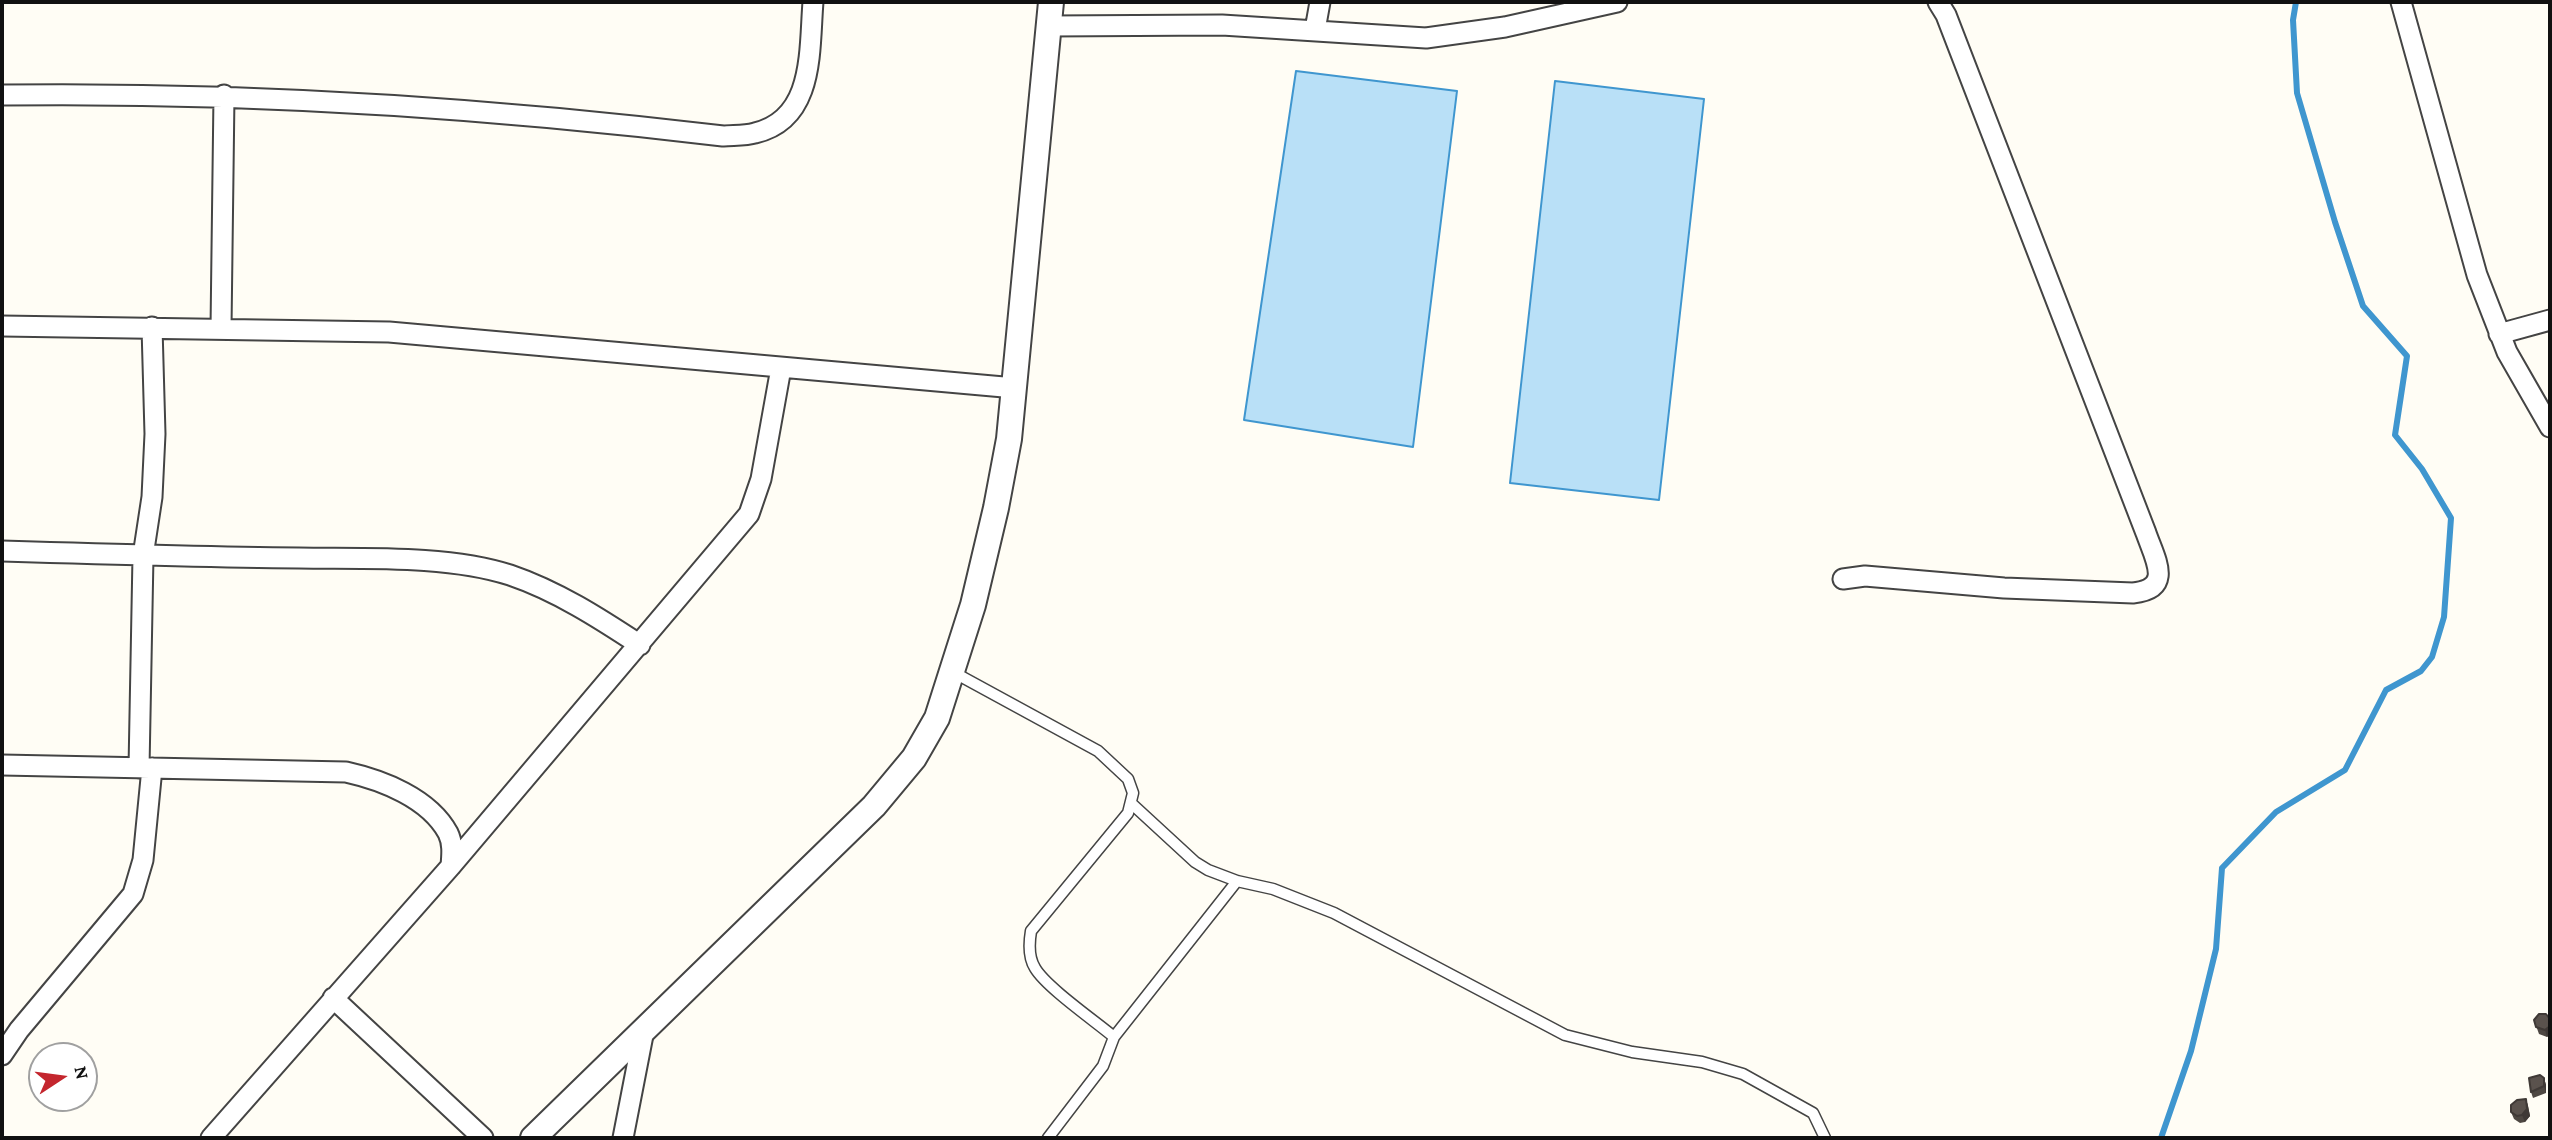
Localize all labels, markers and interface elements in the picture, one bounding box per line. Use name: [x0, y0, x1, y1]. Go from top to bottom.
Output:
north arrow: [28, 1042, 98, 1112]
text: N: [70, 1064, 94, 1081]

